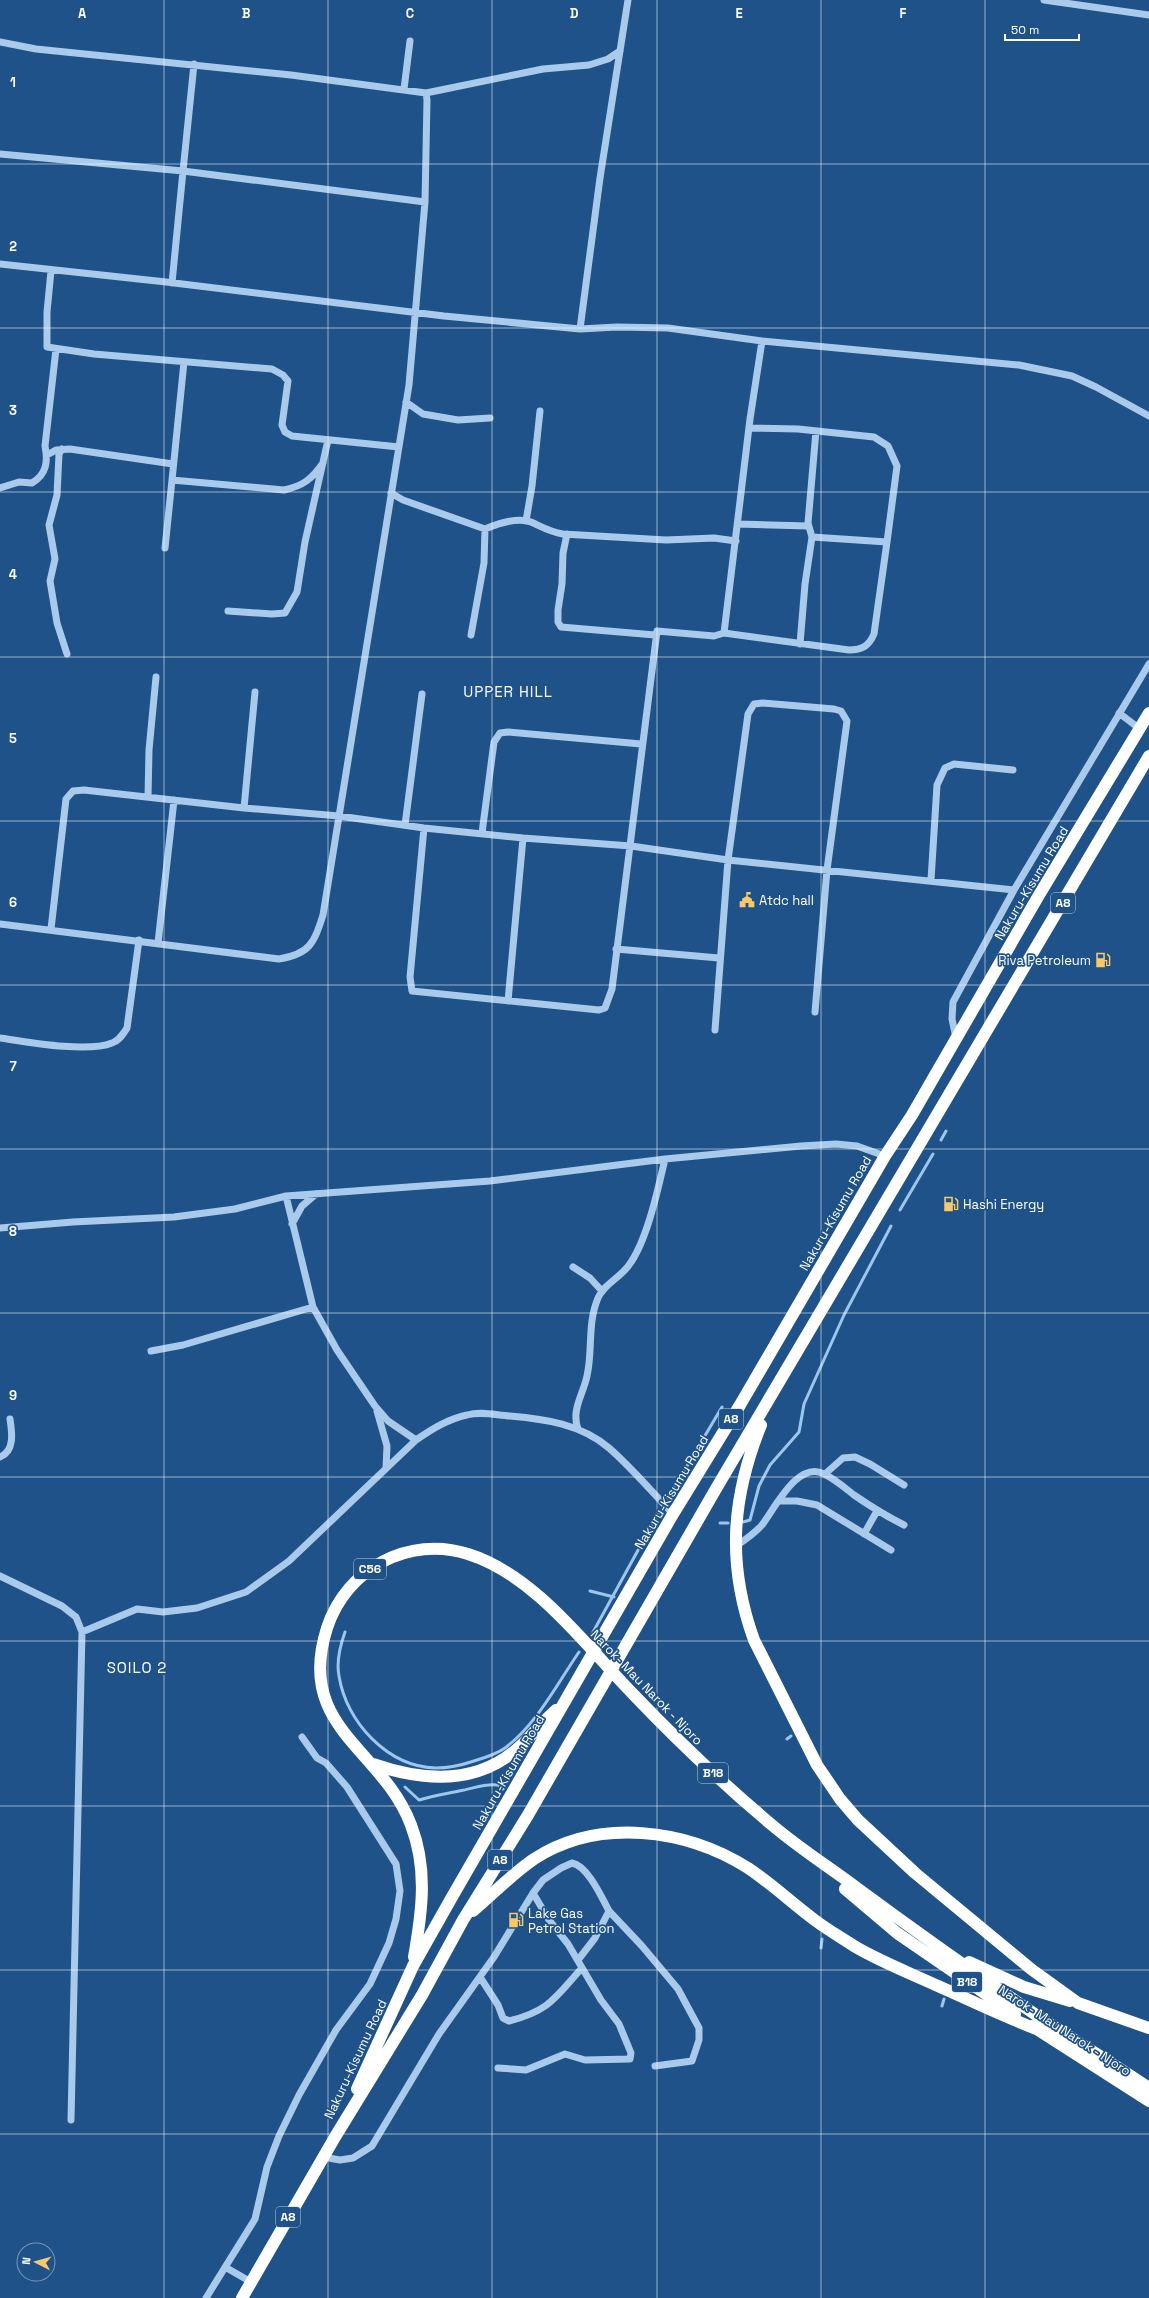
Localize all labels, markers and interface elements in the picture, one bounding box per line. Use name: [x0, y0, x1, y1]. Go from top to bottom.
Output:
text: A: [78, 5, 87, 22]
text: B: [242, 5, 251, 22]
text: C: [406, 5, 414, 22]
text: D: [570, 5, 579, 22]
text: E: [735, 5, 743, 22]
text: F: [900, 5, 907, 22]
scale bar: [1005, 16, 1079, 42]
text: 50 m: [1011, 22, 1039, 38]
text: 1: [10, 74, 16, 91]
text: 2: [9, 238, 17, 255]
text: 3: [9, 402, 17, 419]
text: 4: [9, 566, 17, 583]
district label: UPPER HILL: [463, 682, 553, 701]
text: 5: [9, 730, 17, 747]
street label: Nakuru-Kisumu Road: [991, 823, 1072, 943]
public building icon: Atdc hall: [738, 891, 756, 909]
place label: Atdc hall: [759, 892, 814, 909]
road number: A8: [1051, 893, 1075, 913]
text: 6: [9, 894, 17, 911]
fuel station icon: Riva Petroleum: [1094, 951, 1112, 969]
place label: Riva Petroleum: [998, 952, 1091, 969]
text: 7: [9, 1058, 17, 1075]
street label: Nakuru-Kisumu Road: [796, 1153, 875, 1274]
fuel station icon: Hashi Energy: [942, 1195, 960, 1213]
place label: Hashi Energy: [963, 1196, 1044, 1213]
text: 8: [9, 1223, 17, 1240]
text: 9: [9, 1387, 17, 1404]
road number: A8: [719, 1409, 743, 1429]
street label: Nakuru-Kisumu Road: [631, 1432, 712, 1552]
road number: C56: [354, 1559, 386, 1579]
street label: Narok- Mau Narok - Njoro: [587, 1626, 706, 1749]
district label: SOILO 2: [107, 1658, 167, 1677]
street label: Nakuru-Kisumu Road: [469, 1712, 548, 1833]
road number: B18: [698, 1763, 728, 1783]
road number: A8: [488, 1850, 512, 1870]
place label: Lake Gas Petrol Station: [528, 1905, 614, 1937]
fuel station icon: Lake Gas Petrol Station: [507, 1911, 525, 1929]
road number: B18: [952, 1972, 982, 1992]
street label: Narok- Mau Narok - Njoro: [995, 1981, 1134, 2080]
street label: Nakuru-Kisumu Road: [320, 1997, 391, 2122]
road number: A8: [276, 2207, 300, 2227]
north arrow: [16, 2242, 56, 2282]
text: N: [19, 2257, 33, 2265]

